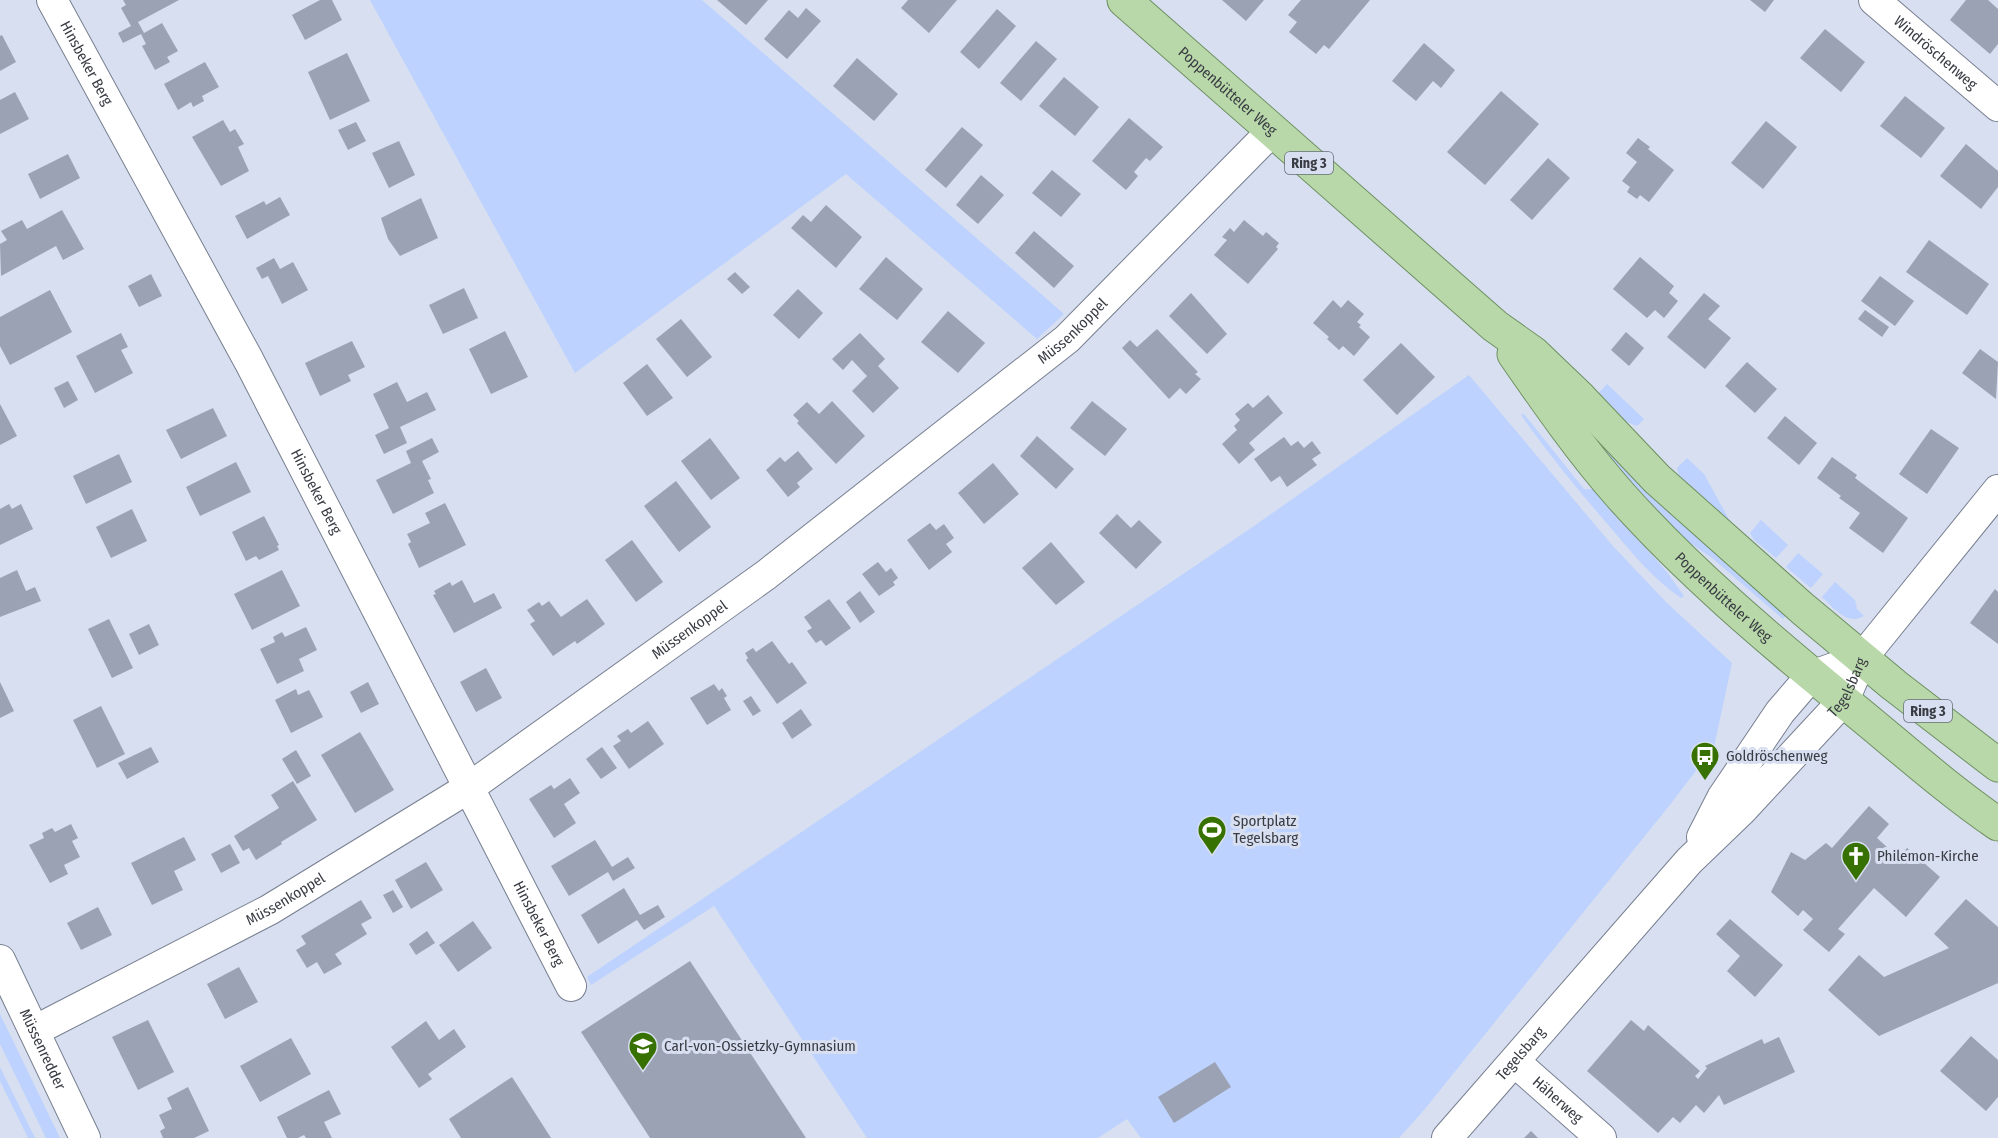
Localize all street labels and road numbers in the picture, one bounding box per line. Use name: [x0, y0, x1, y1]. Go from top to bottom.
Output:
street label: Windröschenweg: [1890, 12, 1981, 93]
street label: Hinsbeker Berg: [56, 18, 117, 109]
street label: Poppenbütteler Weg: [1175, 43, 1281, 139]
road number: Ring 3: [1285, 152, 1333, 174]
street label: Müssenkoppel: [1034, 294, 1111, 368]
street label: Hinsbeker Berg: [287, 446, 346, 537]
street label: Poppenbütteler Weg: [1671, 548, 1776, 646]
street label: Müssenkoppel: [648, 597, 731, 663]
street label: Tegelsbarg: [1824, 655, 1870, 721]
road number: Ring 3: [1904, 700, 1952, 722]
street label: Müssenkoppel: [243, 869, 328, 929]
street label: Hinsbeker Berg: [509, 878, 568, 969]
street label: Müssenredder: [16, 1006, 70, 1093]
street label: Tegelsbarg: [1492, 1023, 1549, 1084]
street label: Häherweg: [1529, 1073, 1587, 1127]

